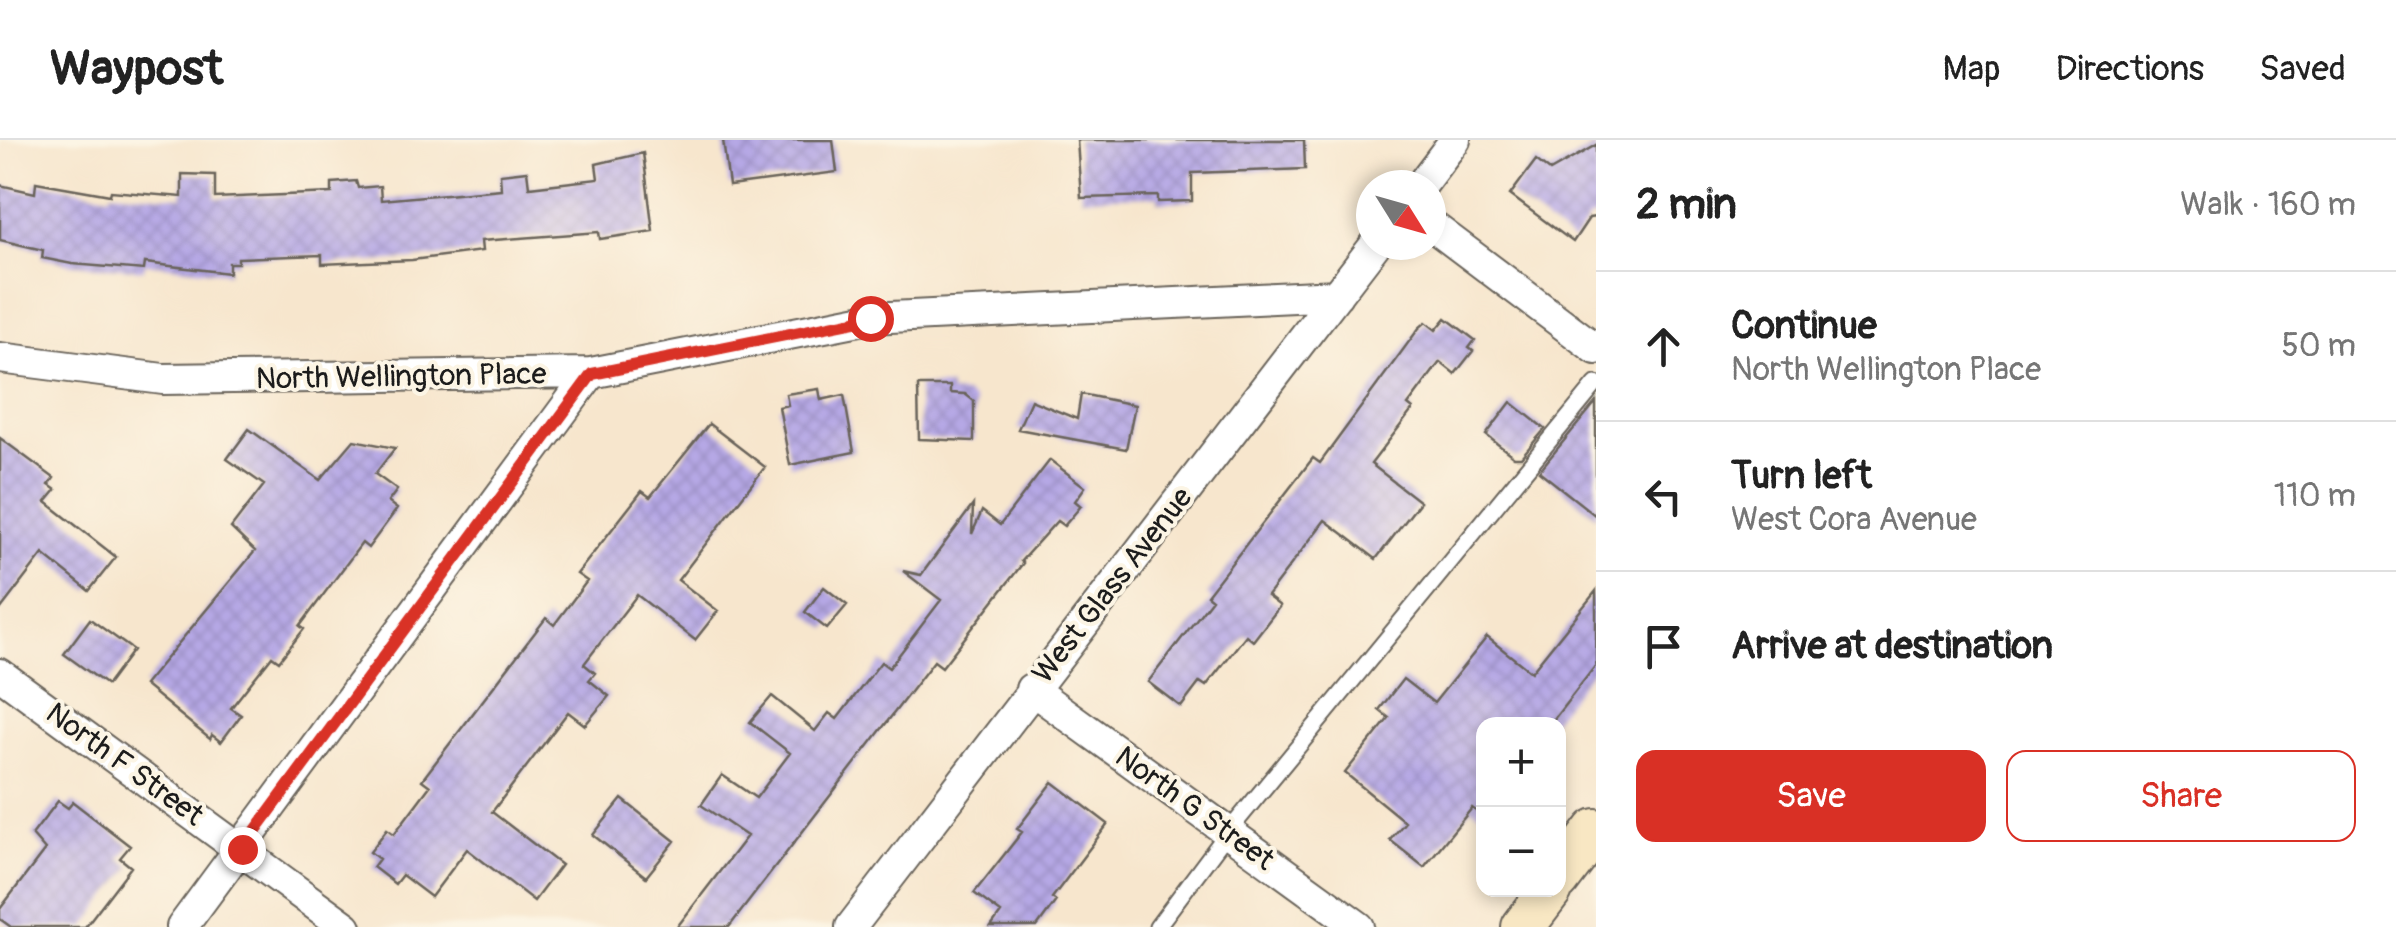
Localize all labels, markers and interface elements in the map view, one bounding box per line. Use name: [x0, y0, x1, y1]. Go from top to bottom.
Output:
text: Waypost: [50, 39, 223, 99]
text: Map: [1943, 47, 2001, 91]
text: Directions: [2056, 47, 2204, 91]
text: Saved: [2259, 47, 2346, 91]
north arrow: [1356, 170, 1446, 260]
text: 2 min: [1636, 179, 1737, 231]
text: Walk · 160 m: [2180, 185, 2356, 225]
route start: [848, 296, 894, 342]
text: Continue: [1731, 302, 1877, 350]
icon: ahead: [1636, 319, 1691, 374]
text: 50 m: [2281, 326, 2356, 366]
text: North Wellington Place: [1731, 350, 2041, 390]
street label: North Wellington Place: [255, 355, 547, 398]
text: Turn left: [1731, 452, 1872, 500]
icon: left: [1636, 469, 1691, 524]
text: 110 m: [2274, 476, 2356, 516]
street label: West Glass Avenue: [1024, 480, 1201, 691]
text: West Cora Avenue: [1731, 500, 1977, 540]
icon: arrive: [1636, 619, 1691, 674]
text: Arrive at destination: [1731, 622, 2053, 670]
street label: North F Street: [39, 695, 211, 834]
map controls: [1476, 717, 1566, 897]
button: +: [1476, 717, 1566, 807]
street label: North G Street: [1108, 738, 1282, 879]
button: Save: [1636, 750, 1986, 842]
button: Share: [2006, 750, 2356, 842]
button: −: [1476, 807, 1566, 897]
route end: [220, 827, 266, 873]

